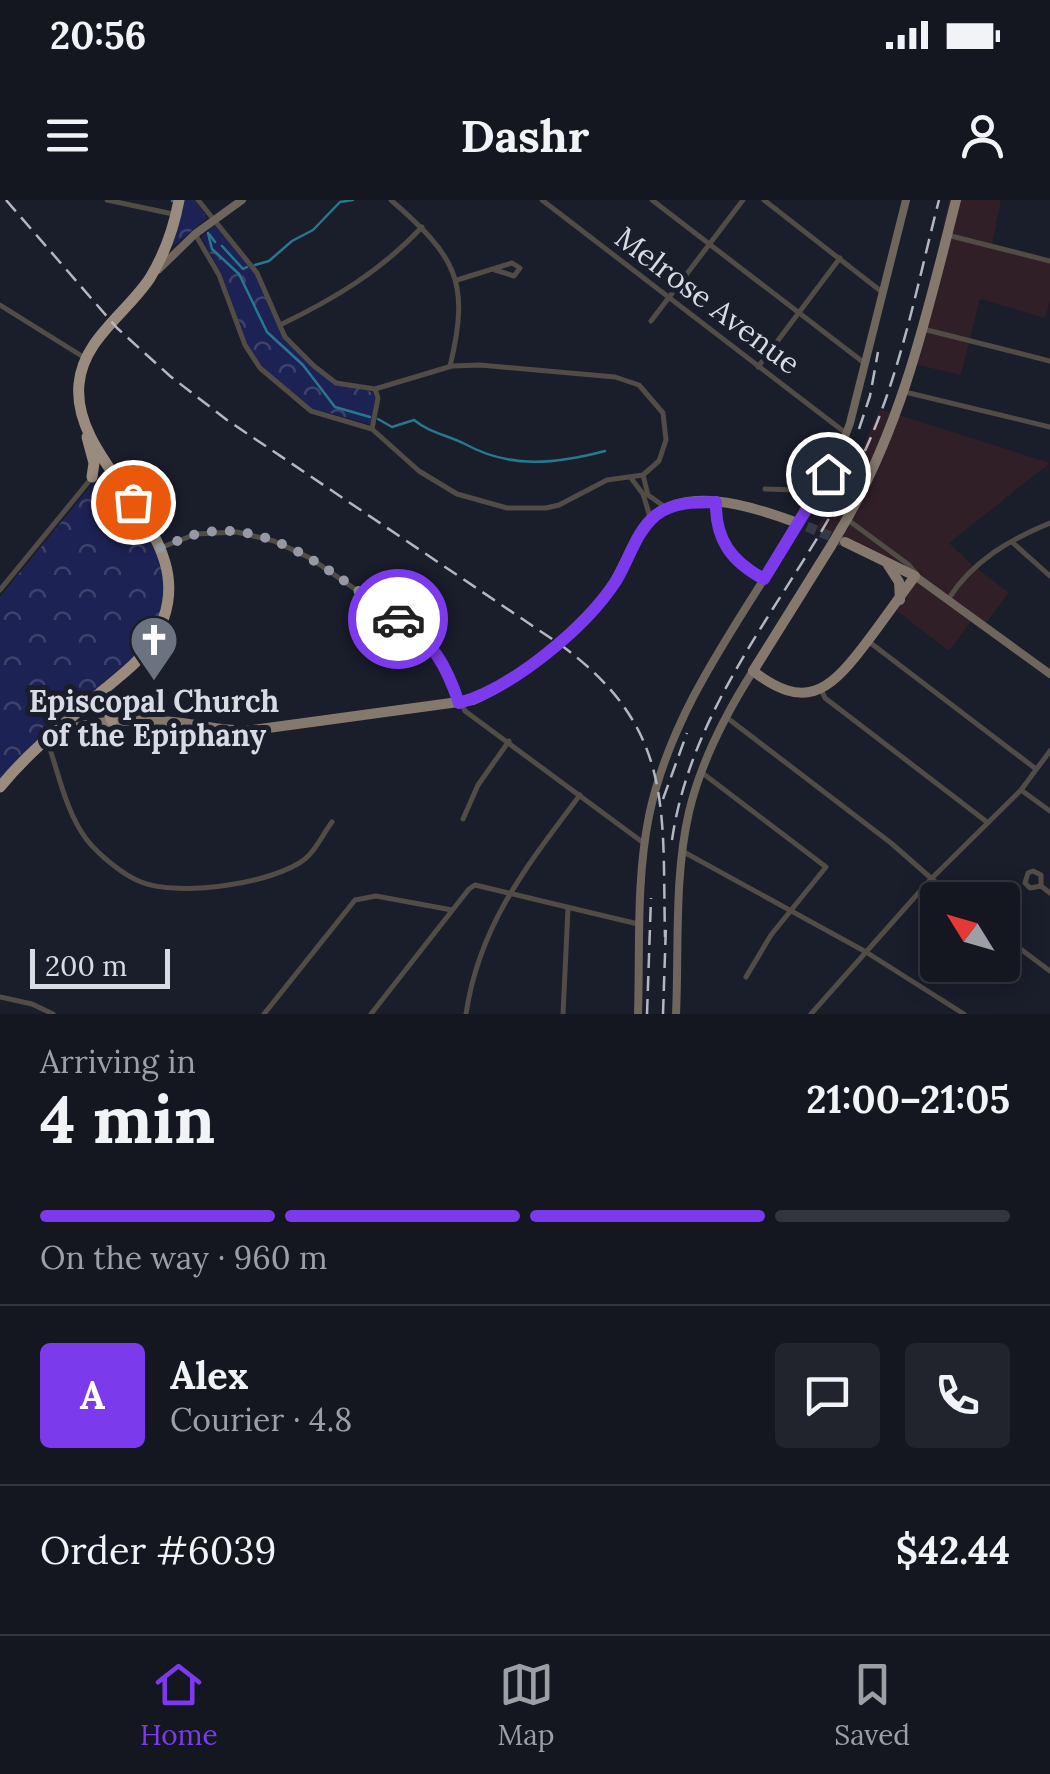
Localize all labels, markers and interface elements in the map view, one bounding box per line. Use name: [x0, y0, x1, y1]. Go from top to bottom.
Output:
text: 20:56: [50, 11, 146, 59]
text: Dashr: [461, 107, 589, 164]
icon: menu: [40, 108, 95, 163]
icon: person: [955, 108, 1010, 163]
street label: Melrose Avenue: [608, 218, 808, 382]
pin: [786, 432, 871, 517]
icon: home: [801, 447, 856, 502]
pin: [91, 460, 176, 545]
icon: bag: [106, 475, 161, 530]
courier: [348, 569, 448, 669]
icon: car: [371, 592, 426, 647]
church icon: Episcopal Church of the Epiphany: [128, 614, 180, 682]
place label: Episcopal Church of the Epiphany: [29, 682, 280, 755]
north arrow: [920, 882, 1020, 982]
map controls: [920, 882, 1020, 982]
scale bar: [30, 944, 170, 988]
text: 200 m: [45, 948, 127, 984]
text: Arriving in: [40, 1041, 196, 1082]
text: 21:00–21:05: [806, 1075, 1010, 1123]
text: 4 min: [40, 1078, 215, 1161]
text: On the way · 960 m: [40, 1237, 328, 1278]
button: chat: [775, 1343, 880, 1448]
button: phone: [905, 1343, 1010, 1448]
text: Alex: [170, 1351, 249, 1399]
text: A: [80, 1371, 105, 1419]
text: Courier · 4.8: [170, 1399, 352, 1440]
text: Order #6039: [40, 1526, 276, 1574]
text: $42.44: [896, 1526, 1010, 1574]
tab: Home: [140, 1657, 218, 1753]
tab: Map: [498, 1657, 554, 1753]
tab: Saved: [834, 1657, 910, 1753]

